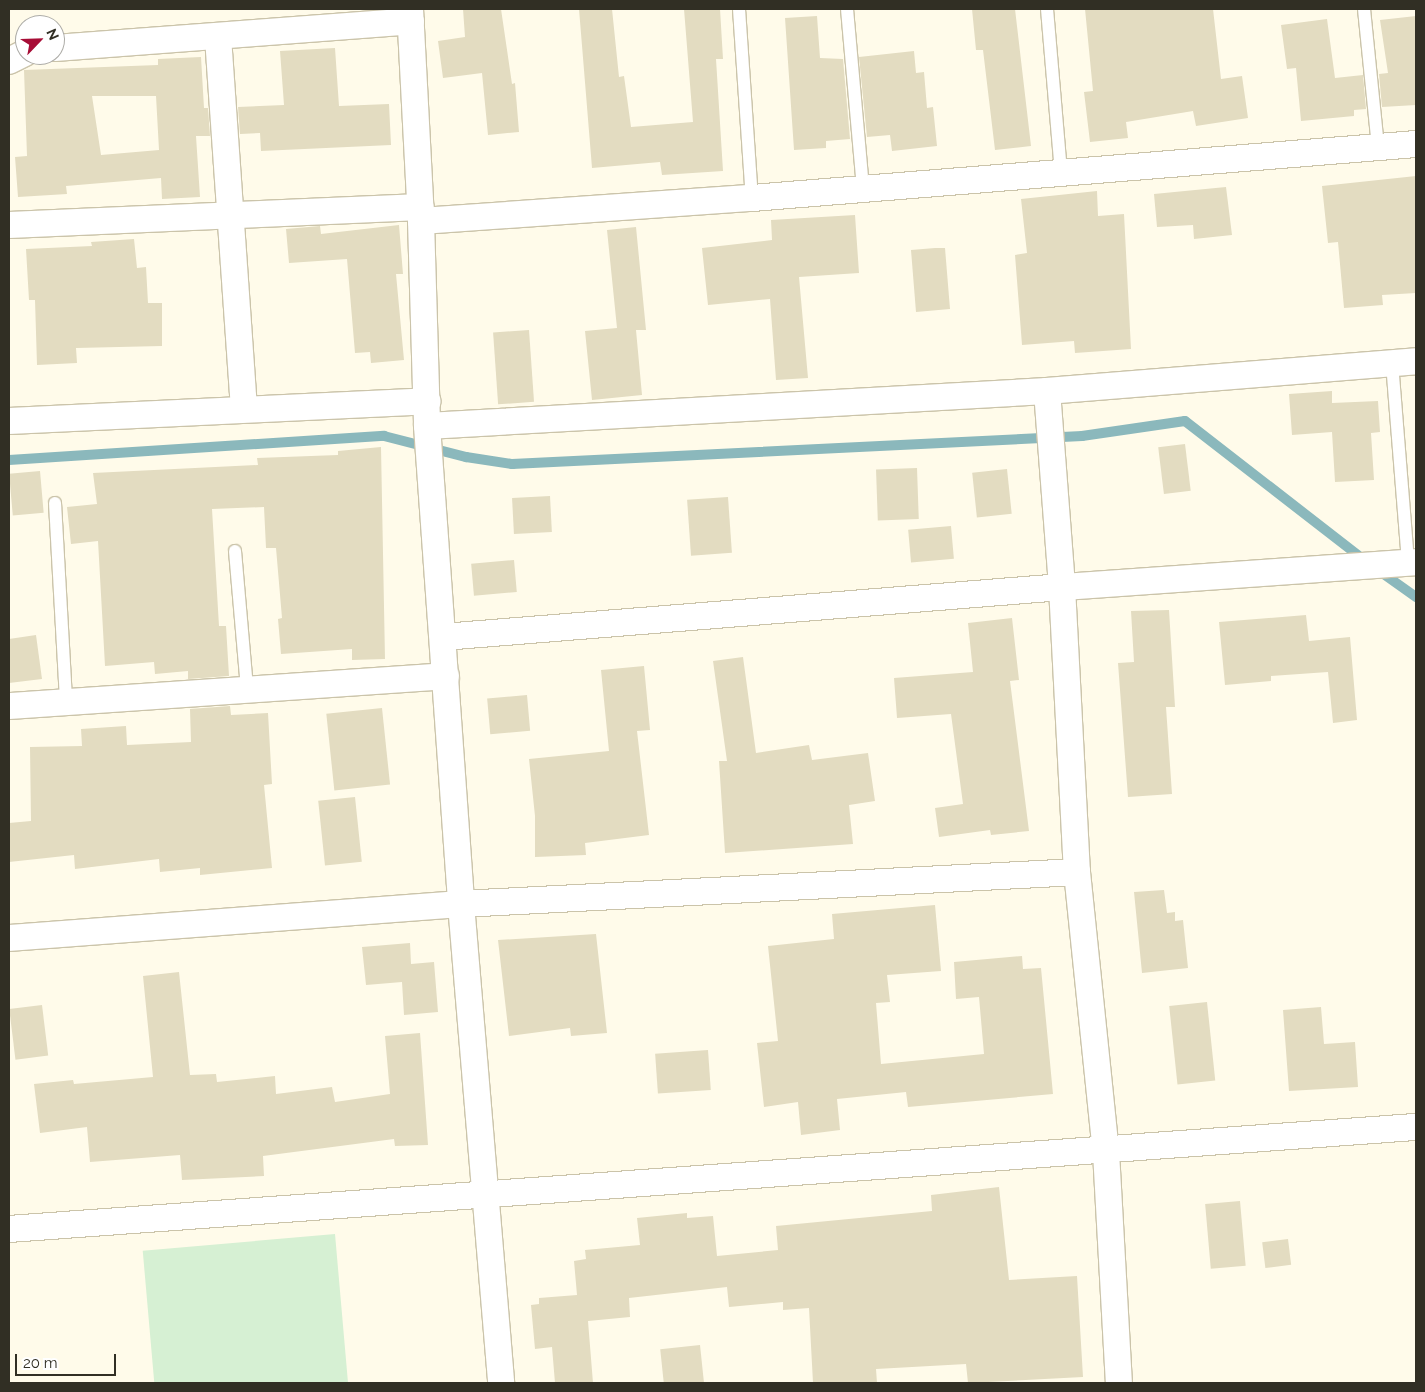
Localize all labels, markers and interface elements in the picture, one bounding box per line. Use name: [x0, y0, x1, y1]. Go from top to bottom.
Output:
north arrow: [15, 15, 65, 65]
text: N: [43, 26, 62, 42]
scale bar: [18, 1344, 119, 1376]
text: 20 m: [23, 1354, 58, 1372]

